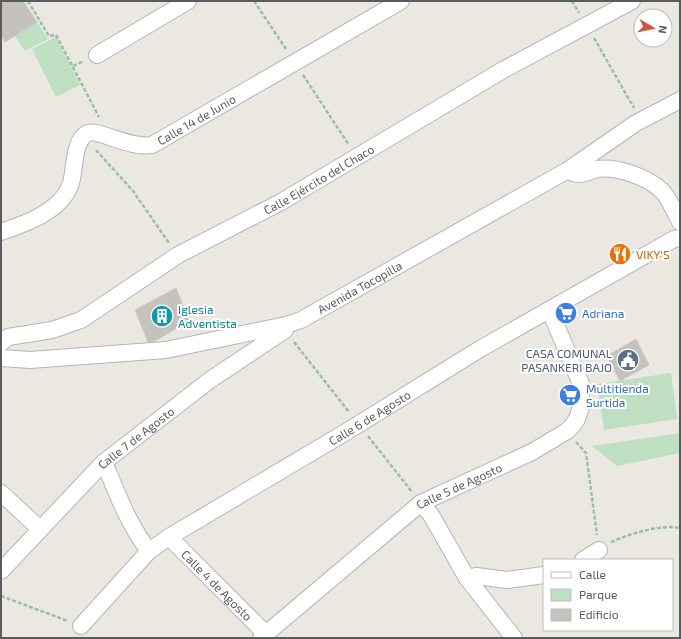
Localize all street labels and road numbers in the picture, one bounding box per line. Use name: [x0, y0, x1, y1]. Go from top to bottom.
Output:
street label: Calle 14 de Junio: [155, 91, 238, 148]
street label: Calle Ejército del Chaco: [261, 141, 377, 217]
street label: Avenida Tocopilla: [315, 258, 404, 316]
street label: Calle 6 de Agosto: [326, 387, 413, 448]
street label: Calle 7 de Agosto: [95, 403, 177, 471]
street label: Calle 5 de Agosto: [413, 460, 504, 511]
street label: Calle 4 de Agosto: [179, 547, 255, 623]

